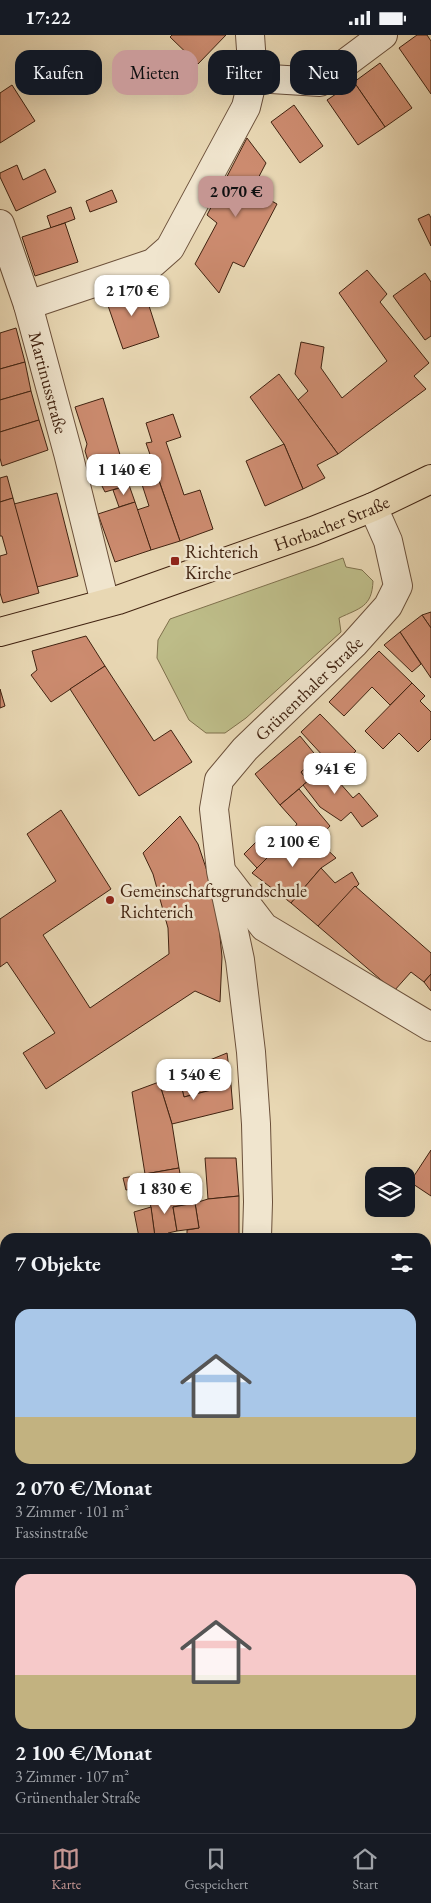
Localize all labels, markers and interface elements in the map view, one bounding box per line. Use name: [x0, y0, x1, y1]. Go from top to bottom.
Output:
text: 17:22: [25, 5, 71, 30]
chip: Kaufen: [15, 50, 102, 95]
chip: Mieten: [112, 50, 198, 95]
chip: Filter: [208, 50, 280, 95]
chip: Neu: [290, 50, 357, 95]
pin: 2 070 €: [190, 175, 282, 218]
text: 2 070 €: [209, 181, 263, 202]
pin: 2 170 €: [86, 275, 178, 317]
text: 2 170 €: [105, 280, 159, 301]
street label: Martinusstraße: [24, 329, 74, 436]
pin: 1 140 €: [78, 453, 170, 496]
text: 1 140 €: [97, 459, 151, 480]
street label: Horbacher Straße: [270, 490, 393, 556]
place label: Richterich Kirche: [185, 540, 259, 584]
marker: Richterich Kirche: [169, 555, 181, 567]
street label: Grünenthaler Straße: [249, 631, 367, 745]
pin: 941 €: [300, 753, 370, 795]
text: 941 €: [315, 758, 356, 779]
pin: 2 100 €: [247, 825, 339, 868]
text: 2 100 €: [266, 831, 320, 852]
place label: Gemeinschaftsgrundschule Richterich: [120, 879, 307, 923]
marker: Gemeinschaftsgrundschule Richterich: [104, 894, 116, 906]
pin: 1 540 €: [148, 1059, 240, 1101]
text: 1 540 €: [167, 1064, 221, 1085]
map controls: [365, 1167, 415, 1217]
button: layers: [365, 1167, 415, 1217]
pin: 1 830 €: [119, 1173, 211, 1215]
text: 1 830 €: [138, 1178, 192, 1199]
icon: filters: [388, 1249, 416, 1277]
text: 7 Objekte: [15, 1250, 101, 1277]
icon: home: [171, 1341, 261, 1431]
text: 2 070 €/Monat: [15, 1474, 152, 1501]
text: 3 Zimmer · 101 m²: [15, 1501, 129, 1522]
text: Fassinstraße: [15, 1522, 88, 1543]
icon: home: [171, 1607, 261, 1697]
text: 2 100 €/Monat: [15, 1739, 152, 1766]
text: 3 Zimmer · 107 m²: [15, 1766, 129, 1787]
text: Grünenthaler Straße: [15, 1787, 140, 1808]
tab: Karte: [52, 1845, 81, 1893]
tab: Gespeichert: [184, 1845, 248, 1893]
tab: Start: [351, 1845, 379, 1893]

